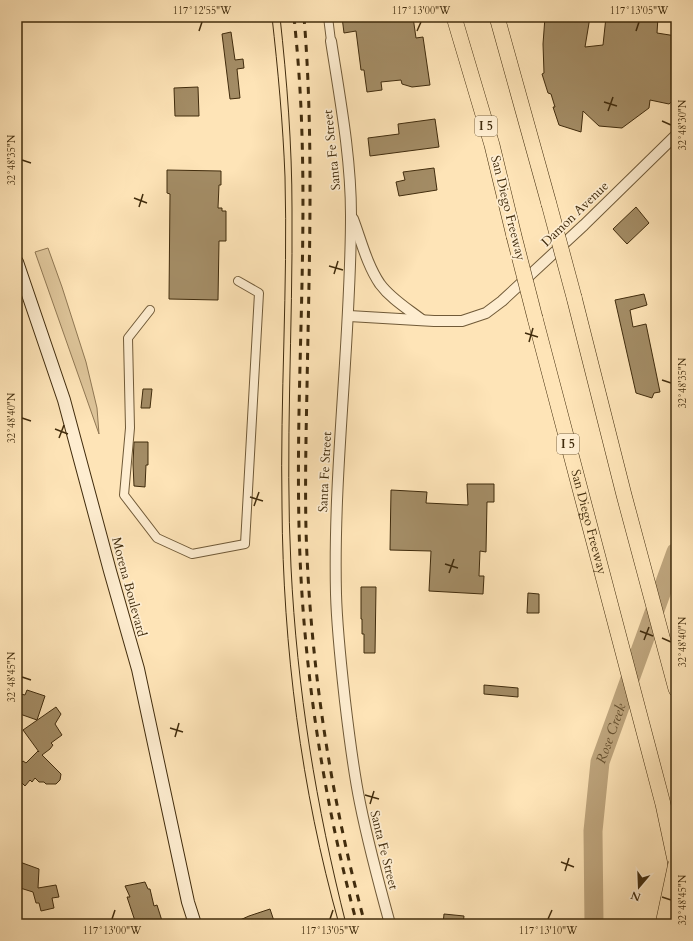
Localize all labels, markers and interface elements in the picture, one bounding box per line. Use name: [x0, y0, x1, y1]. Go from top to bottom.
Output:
text: 117°12'55"W: [173, 4, 232, 18]
text: 117°13'00"W: [392, 4, 451, 18]
text: 117°13'05"W: [610, 4, 669, 18]
text: 32°48'30"N: [676, 99, 690, 150]
street label: Santa Fe Street: [319, 109, 345, 191]
road number: I 5: [475, 116, 497, 136]
text: 32°48'35"N: [5, 134, 19, 185]
street label: San Diego Freeway: [486, 154, 530, 263]
street label: Damon Avenue: [537, 177, 613, 251]
text: 32°48'35"N: [676, 357, 690, 408]
text: 32°48'40"N: [5, 392, 19, 443]
street label: Santa Fe Street: [314, 431, 336, 513]
road number: I 5: [557, 434, 579, 454]
street label: San Diego Freeway: [566, 468, 611, 577]
street label: Morena Boulevard: [107, 535, 151, 639]
text: 32°48'40"N: [676, 616, 690, 667]
text: 32°48'45"N: [5, 651, 19, 702]
water label: Rose Creek: [591, 700, 630, 766]
street label: Santa Fe Street: [365, 809, 403, 891]
north arrow: [619, 867, 659, 907]
text: 32°48'45"N: [676, 874, 690, 925]
text: N: [629, 887, 643, 905]
text: 117°13'00"W: [83, 924, 142, 938]
text: 117°13'05"W: [301, 924, 360, 938]
text: 117°13'10"W: [519, 924, 578, 938]

